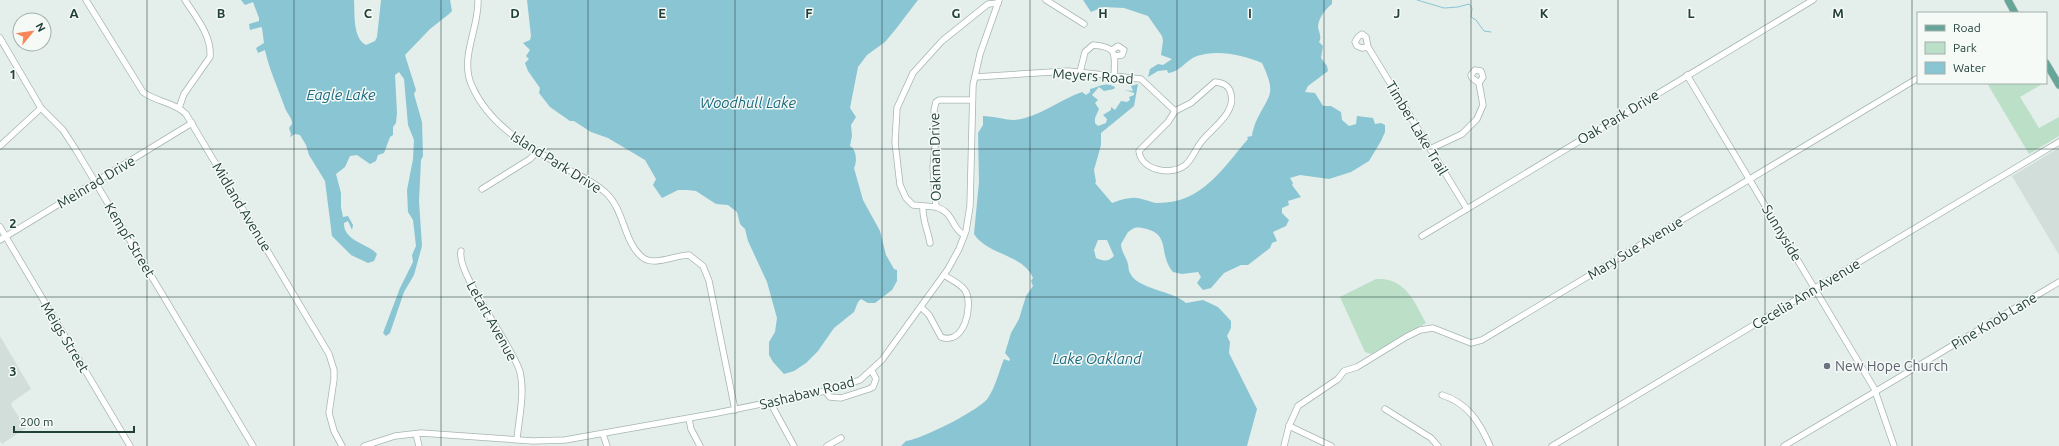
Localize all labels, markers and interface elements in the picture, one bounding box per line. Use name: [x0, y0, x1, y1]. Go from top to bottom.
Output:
text: A: [69, 6, 79, 20]
text: B: [217, 6, 226, 20]
text: C: [364, 6, 373, 20]
text: D: [510, 6, 520, 20]
text: E: [658, 6, 666, 20]
text: F: [805, 6, 813, 20]
text: G: [952, 6, 961, 20]
text: H: [1098, 6, 1108, 20]
text: I: [1248, 6, 1252, 20]
text: J: [1394, 6, 1400, 20]
text: K: [1540, 6, 1549, 20]
text: L: [1687, 6, 1695, 20]
text: M: [1832, 6, 1844, 20]
north arrow: [12, 12, 52, 52]
legend: [1917, 12, 2047, 84]
text: N: [34, 21, 48, 34]
text: Road: [1953, 21, 1981, 34]
text: Park: [1953, 41, 1977, 54]
text: Water: [1953, 61, 1986, 74]
street label: Meyers Road: [1052, 65, 1134, 87]
text: 1: [9, 67, 17, 81]
street label: Timber Lake Trail: [1383, 78, 1452, 178]
water label: Eagle Lake: [306, 86, 376, 103]
street label: Oak Park Drive: [1574, 86, 1662, 148]
water label: Woodhull Lake: [700, 94, 796, 111]
street label: Oakman Drive: [926, 113, 944, 201]
street label: Island Park Drive: [508, 128, 604, 196]
street label: Meinrad Drive: [54, 152, 138, 212]
street label: Midland Avenue: [209, 159, 275, 255]
street label: Kempf Street: [102, 200, 159, 281]
street label: Sunnyside: [1759, 202, 1805, 264]
street label: Mary Sue Avenue: [1584, 213, 1686, 283]
text: 2: [9, 216, 17, 230]
street label: Cecelia Ann Avenue: [1749, 255, 1863, 333]
street label: Letart Avenue: [463, 278, 521, 364]
street label: Pine Knob Lane: [1948, 289, 2040, 353]
street label: Meigs Street: [38, 299, 93, 376]
water label: Lake Oakland: [1052, 350, 1142, 367]
place label: New Hope Church: [1835, 358, 1948, 374]
marker: New Hope Church: [1822, 361, 1832, 371]
text: 3: [9, 364, 17, 378]
street label: Sashabaw Road: [758, 373, 856, 413]
scale bar: [14, 408, 134, 434]
text: 200 m: [20, 415, 53, 428]

